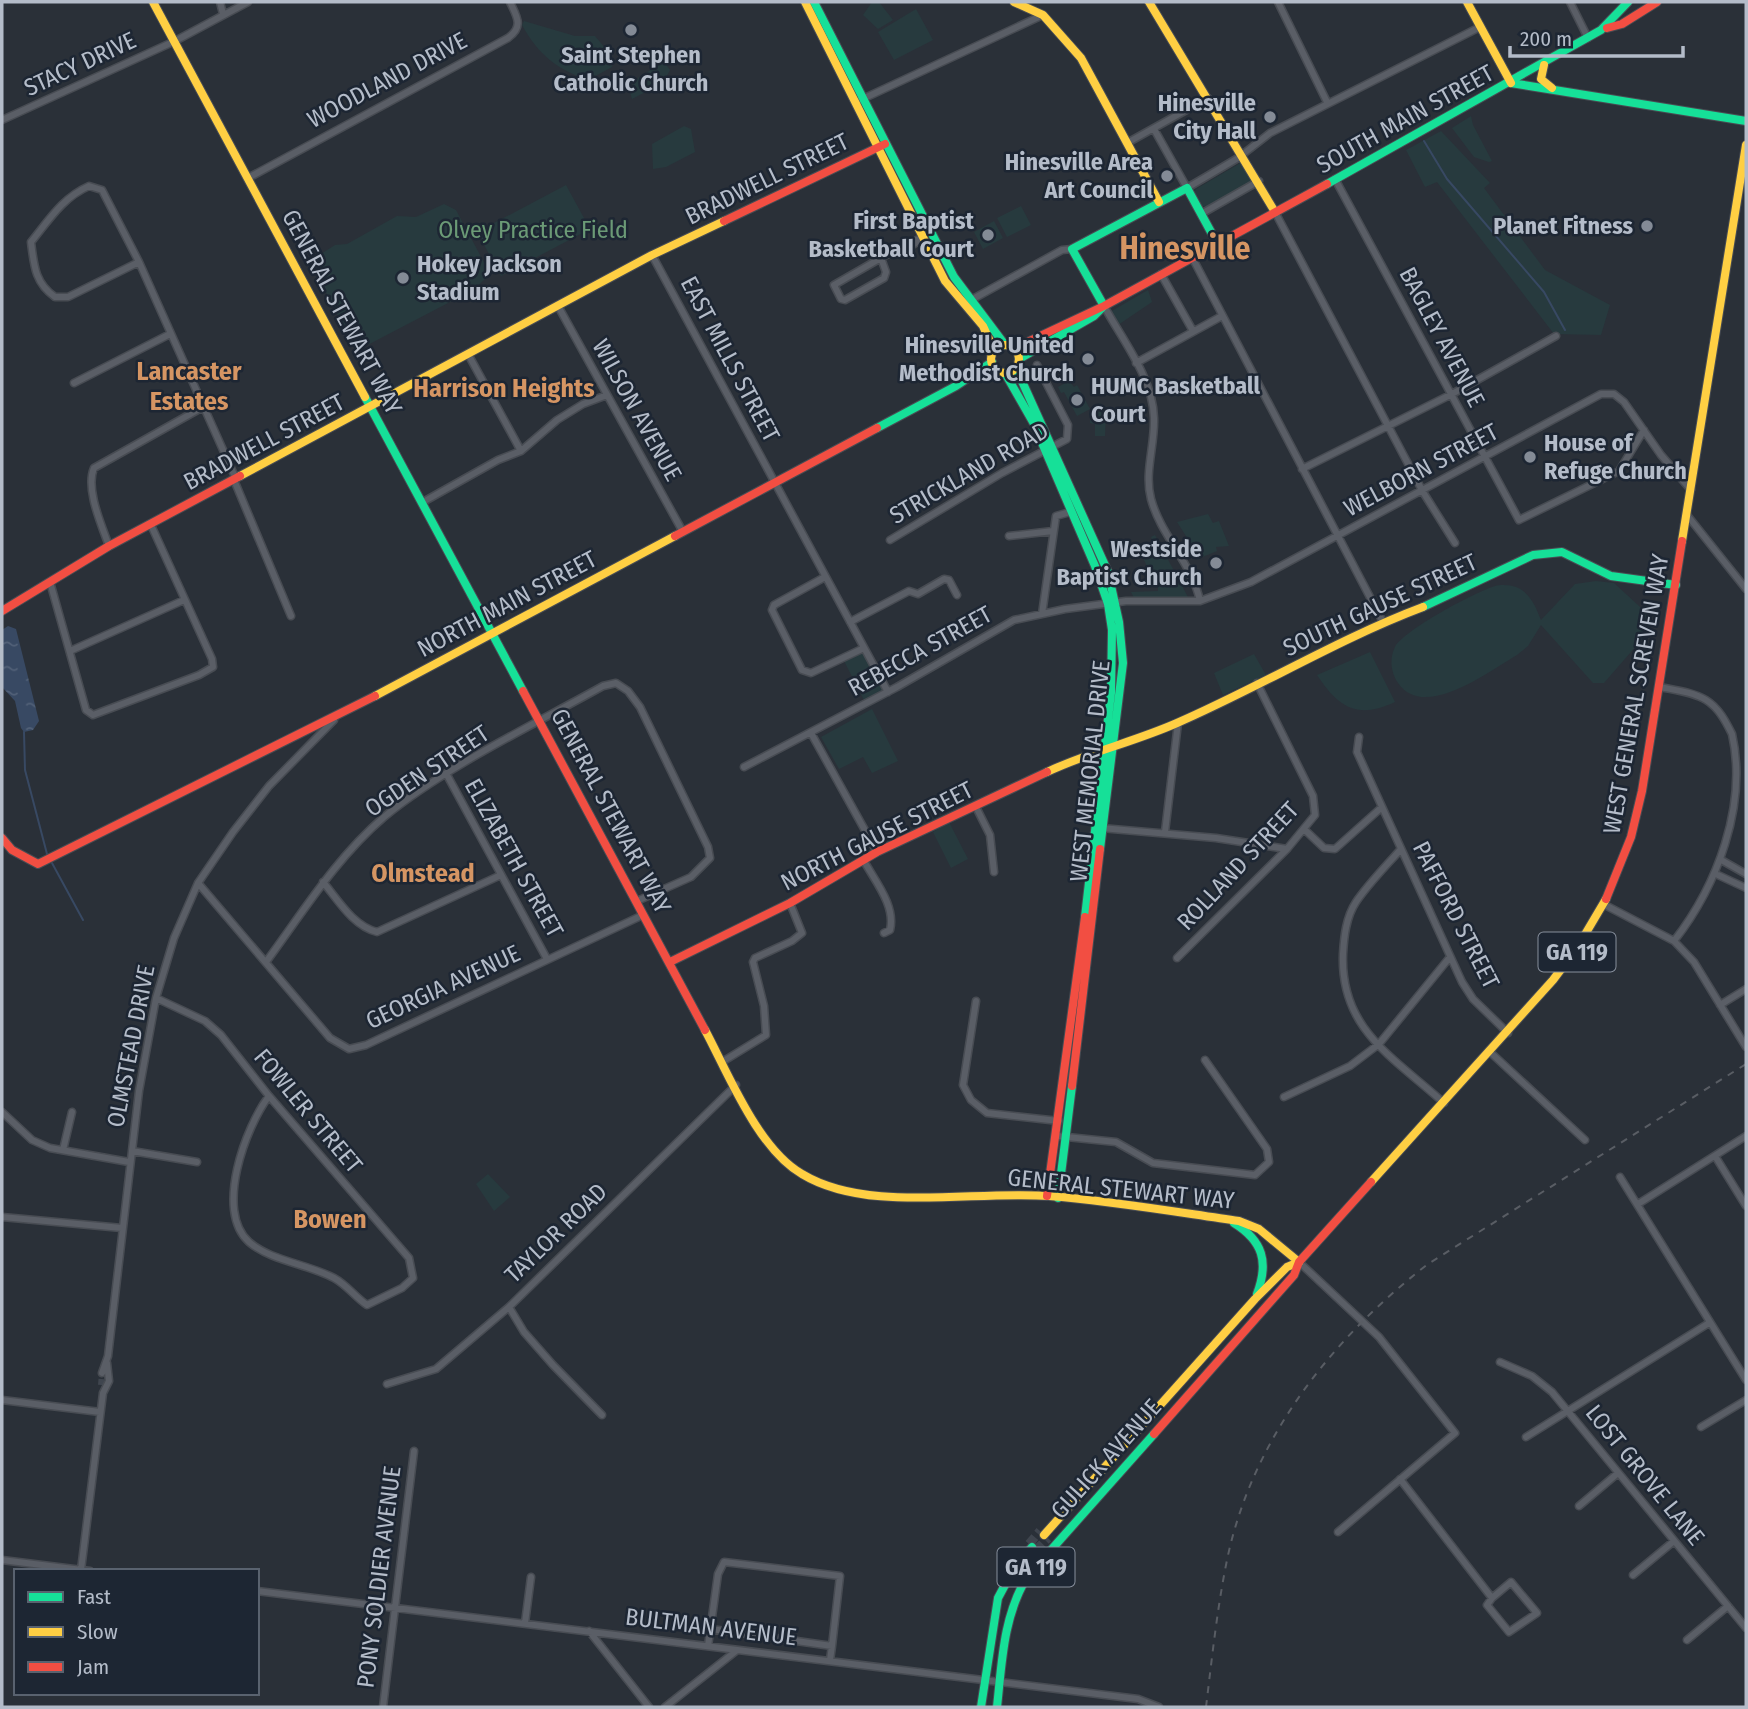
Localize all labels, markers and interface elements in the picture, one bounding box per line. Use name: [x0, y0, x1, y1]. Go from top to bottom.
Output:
scale bar: [1510, 14, 1683, 58]
marker: Saint Stephen Catholic Church: [623, 22, 639, 38]
street label: STACY DRIVE: [20, 26, 140, 102]
street label: WOODLAND DRIVE: [303, 26, 471, 134]
text: 200 m: [1520, 26, 1572, 52]
place label: Saint Stephen Catholic Church: [554, 41, 708, 97]
street label: SOUTH MAIN STREET: [1312, 59, 1498, 179]
place label: Hinesville City Hall: [1158, 89, 1256, 145]
marker: Hinesville City Hall: [1262, 109, 1278, 125]
street label: BRADWELL STREET: [681, 127, 853, 231]
place label: Hinesville Area Art Council: [1005, 148, 1153, 204]
marker: Hinesville Area Art Council: [1159, 168, 1175, 184]
street label: GENERAL STEWART WAY: [276, 205, 408, 419]
place label: First Baptist Basketball Court: [809, 207, 975, 263]
place label: Planet Fitness: [1493, 212, 1633, 240]
park label: Olvey Practice Field: [438, 216, 628, 244]
marker: Planet Fitness: [1639, 218, 1655, 234]
marker: First Baptist Basketball Court: [980, 227, 996, 243]
district label: Hinesville: [1120, 229, 1250, 267]
place label: Hokey Jackson Stadium: [417, 250, 562, 306]
street label: BAGLEY AVENUE: [1393, 262, 1491, 412]
marker: Hokey Jackson Stadium: [395, 270, 411, 286]
street label: EAST MILLS STREET: [675, 272, 785, 446]
place label: Hinesville United Methodist Church: [899, 331, 1074, 387]
street label: WILSON AVENUE: [587, 334, 687, 486]
marker: Hinesville United Methodist Church: [1080, 351, 1096, 367]
district label: Lancaster Estates: [136, 356, 242, 417]
place label: HUMC Basketball Court: [1091, 372, 1260, 428]
district label: Harrison Heights: [413, 373, 595, 404]
street label: BRADWELL STREET: [179, 388, 349, 496]
marker: HUMC Basketball Court: [1069, 392, 1085, 408]
street label: STRICKLAND ROAD: [885, 416, 1053, 530]
street label: WELBORN STREET: [1339, 418, 1503, 522]
place label: House of Refuge Church: [1544, 429, 1687, 485]
marker: House of Refuge Church: [1522, 449, 1538, 465]
place label: Westside Baptist Church: [1056, 535, 1202, 591]
street label: NORTH MAIN STREET: [413, 545, 601, 663]
street label: SOUTH GAUSE STREET: [1279, 548, 1481, 662]
street label: WEST GENERAL SCREVEN WAY: [1598, 552, 1674, 836]
marker: Westside Baptist Church: [1208, 555, 1224, 571]
street label: REBECCA STREET: [843, 600, 997, 702]
street label: WEST MEMORIAL DRIVE: [1064, 659, 1116, 883]
street label: GENERAL STEWART WAY: [545, 704, 677, 918]
street label: OGDEN STREET: [360, 719, 494, 823]
street label: ELIZABETH STREET: [459, 774, 569, 942]
street label: NORTH GAUSE STREET: [776, 775, 978, 897]
street label: ROLLAND STREET: [1171, 796, 1305, 936]
street label: PAFFORD STREET: [1407, 837, 1505, 993]
district label: Olmstead: [371, 858, 475, 889]
road number: GA 119: [1538, 932, 1616, 972]
street label: GEORGIA AVENUE: [362, 939, 524, 1035]
street label: OLMSTEAD DRIVE: [102, 962, 160, 1130]
street label: FOWLER STREET: [248, 1043, 368, 1179]
street label: GENERAL STEWART WAY: [1006, 1163, 1236, 1215]
street label: TAYLOR ROAD: [499, 1177, 613, 1289]
district label: Bowen: [293, 1204, 367, 1235]
street label: GULICK AVENUE: [1045, 1394, 1167, 1524]
street label: LOST GROVE LANE: [1580, 1399, 1710, 1551]
street label: PONY SOLDIER AVENUE: [351, 1464, 407, 1690]
road number: GA 119: [998, 1548, 1074, 1586]
legend: [14, 1569, 259, 1695]
text: Fast: [77, 1584, 111, 1610]
street label: BULTMAN AVENUE: [624, 1603, 798, 1651]
text: Slow: [77, 1619, 118, 1645]
text: Jam: [77, 1654, 109, 1680]

